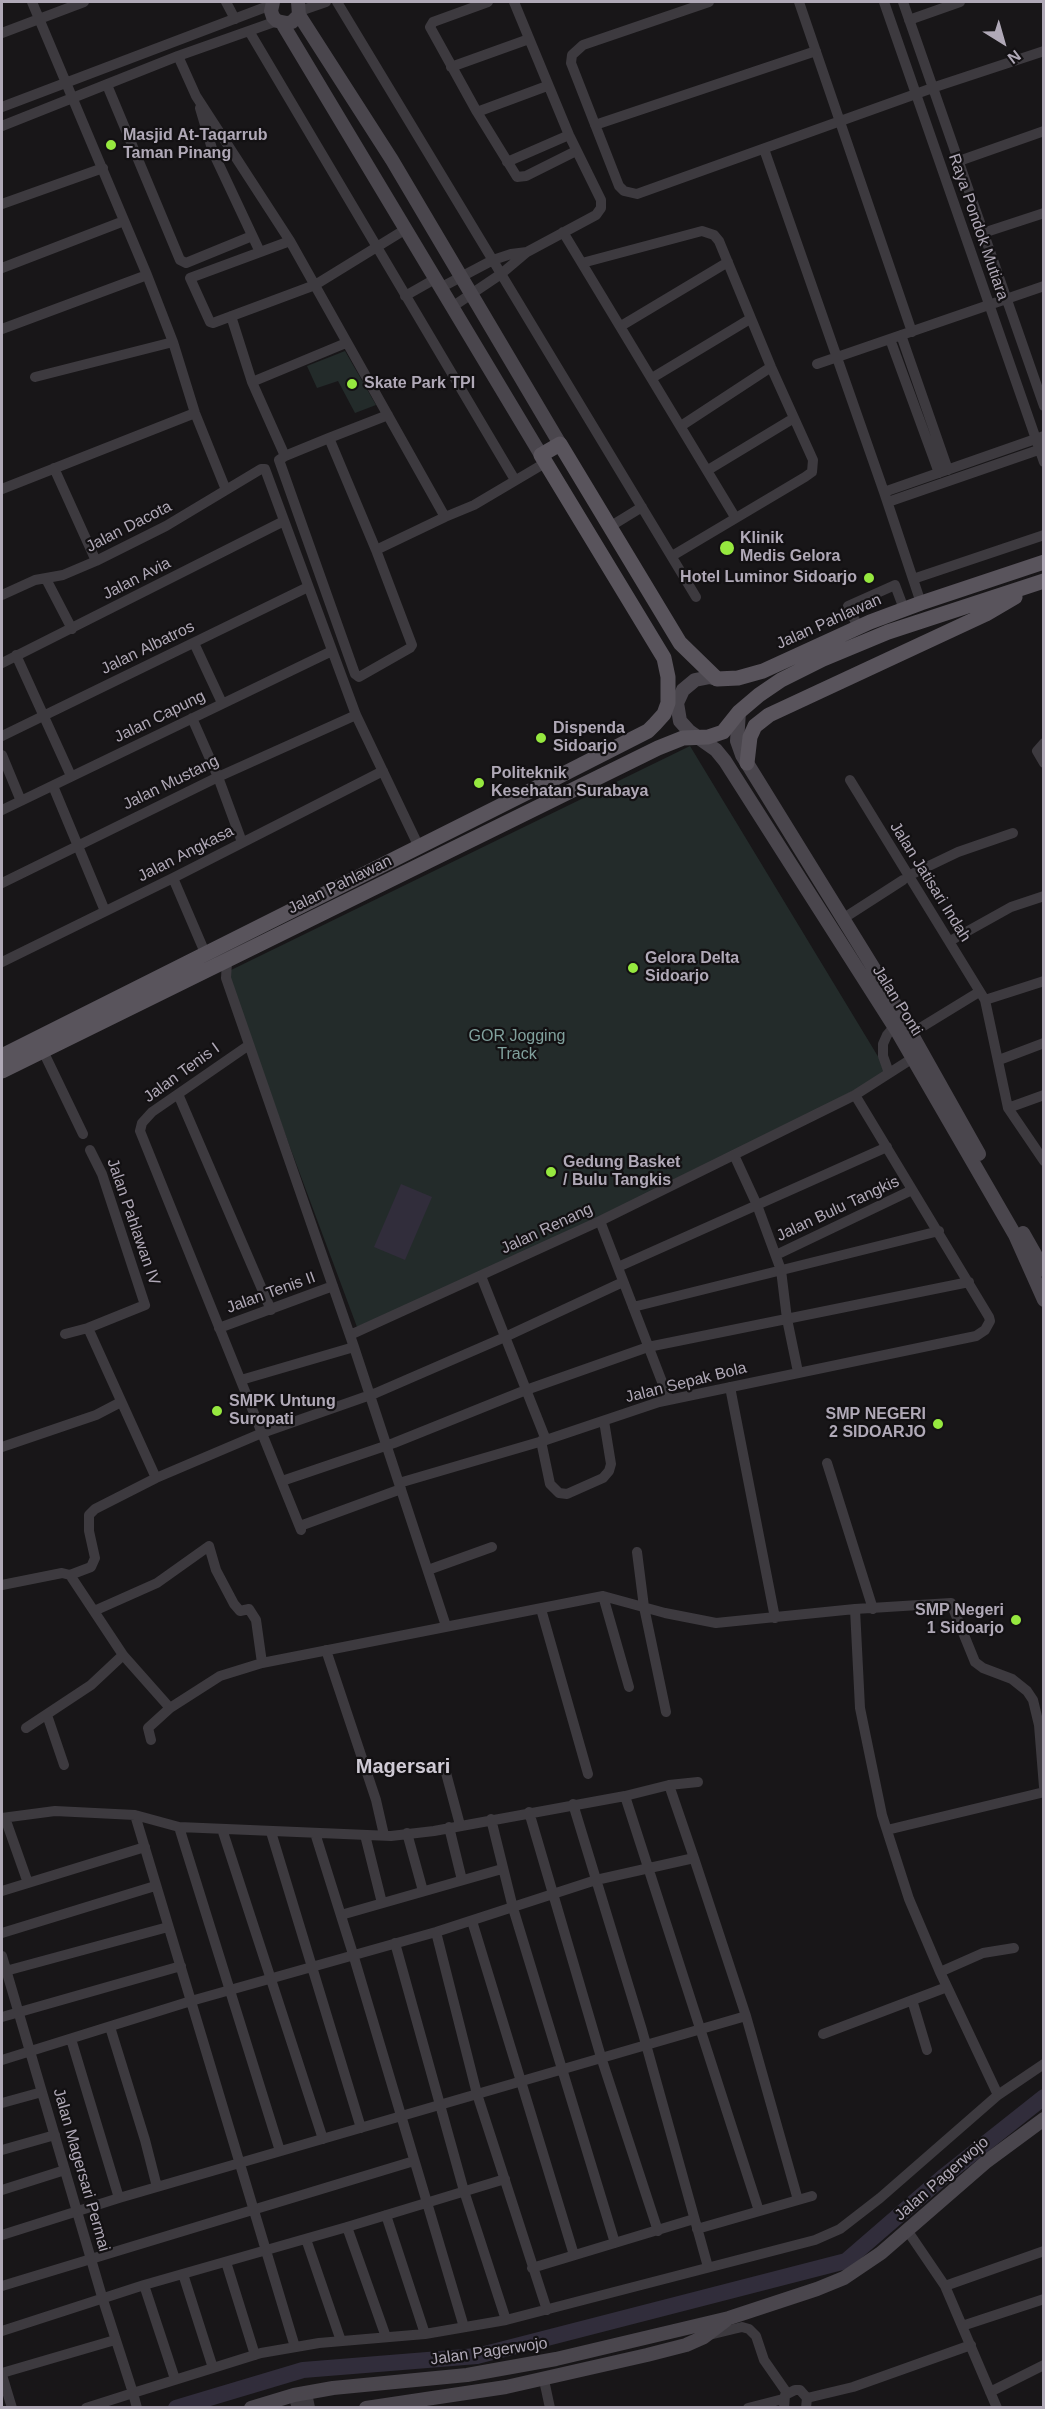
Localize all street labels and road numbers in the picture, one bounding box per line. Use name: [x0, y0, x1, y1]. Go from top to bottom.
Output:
street label: Raya Pondok Mutiara: [944, 151, 1012, 303]
street label: Jalan Dacota: [83, 497, 175, 557]
street label: Jalan Avia: [100, 554, 174, 604]
street label: Jalan Pahlawan: [773, 590, 885, 654]
street label: Jalan Albatros: [98, 617, 198, 679]
street label: Jalan Capung: [111, 687, 209, 747]
street label: Jalan Mustang: [120, 752, 222, 814]
street label: Jalan Jatisari Indah: [885, 818, 975, 946]
street label: Jalan Angkasa: [135, 822, 237, 886]
street label: Jalan Pahlawan: [285, 852, 395, 918]
street label: Jalan Ponti: [868, 962, 926, 1040]
street label: Jalan Tenis I: [140, 1039, 224, 1107]
street label: Jalan Pahlawan IV: [102, 1156, 164, 1288]
street label: Jalan Bulu Tangkis: [773, 1172, 903, 1246]
street label: Jalan Renang: [498, 1199, 596, 1259]
street label: Jalan Tenis II: [224, 1268, 318, 1318]
street label: Jalan Sepak Bola: [623, 1359, 749, 1407]
street label: Jalan Magersari Permai: [48, 2086, 114, 2254]
street label: Jalan Pagerwojo: [891, 2133, 993, 2225]
street label: Jalan Pagerwojo: [429, 2334, 549, 2370]

